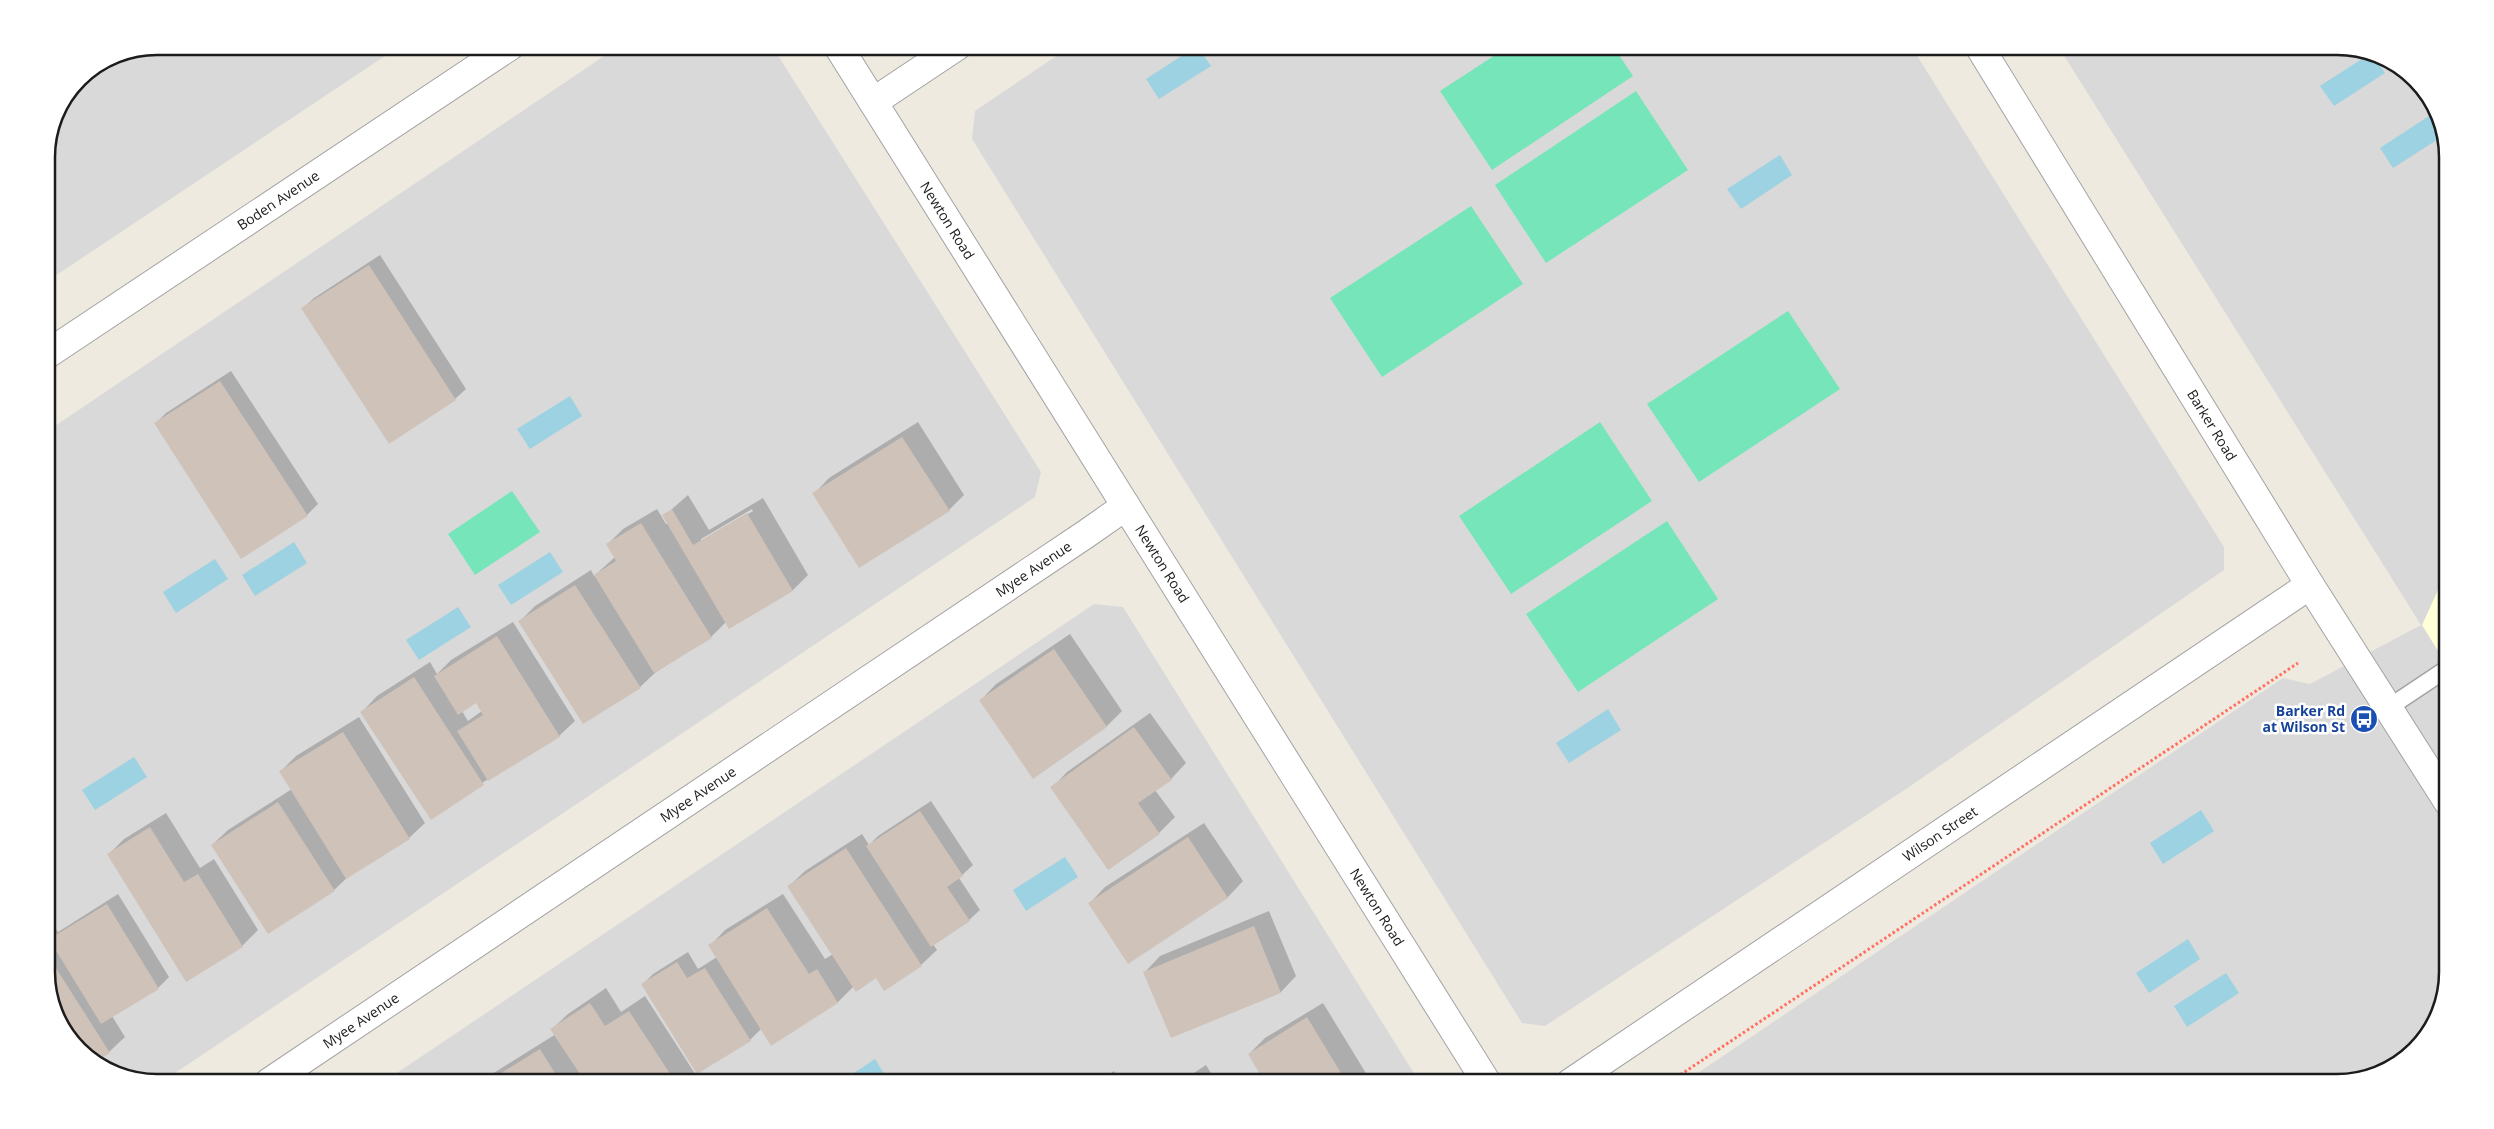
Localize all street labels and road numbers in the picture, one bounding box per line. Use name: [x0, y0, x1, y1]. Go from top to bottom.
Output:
street label: Boden Avenue: [233, 166, 323, 234]
street label: Newton Road: [916, 178, 979, 263]
street label: Barker Road: [2183, 386, 2241, 464]
street label: Newton Road: [1131, 521, 1194, 606]
street label: Myee Avenue: [992, 536, 1075, 601]
street label: Myee Avenue: [656, 761, 740, 826]
street label: Wilson Street: [1899, 802, 1981, 866]
street label: Newton Road: [1346, 864, 1409, 949]
street label: Myee Avenue: [319, 988, 403, 1053]

